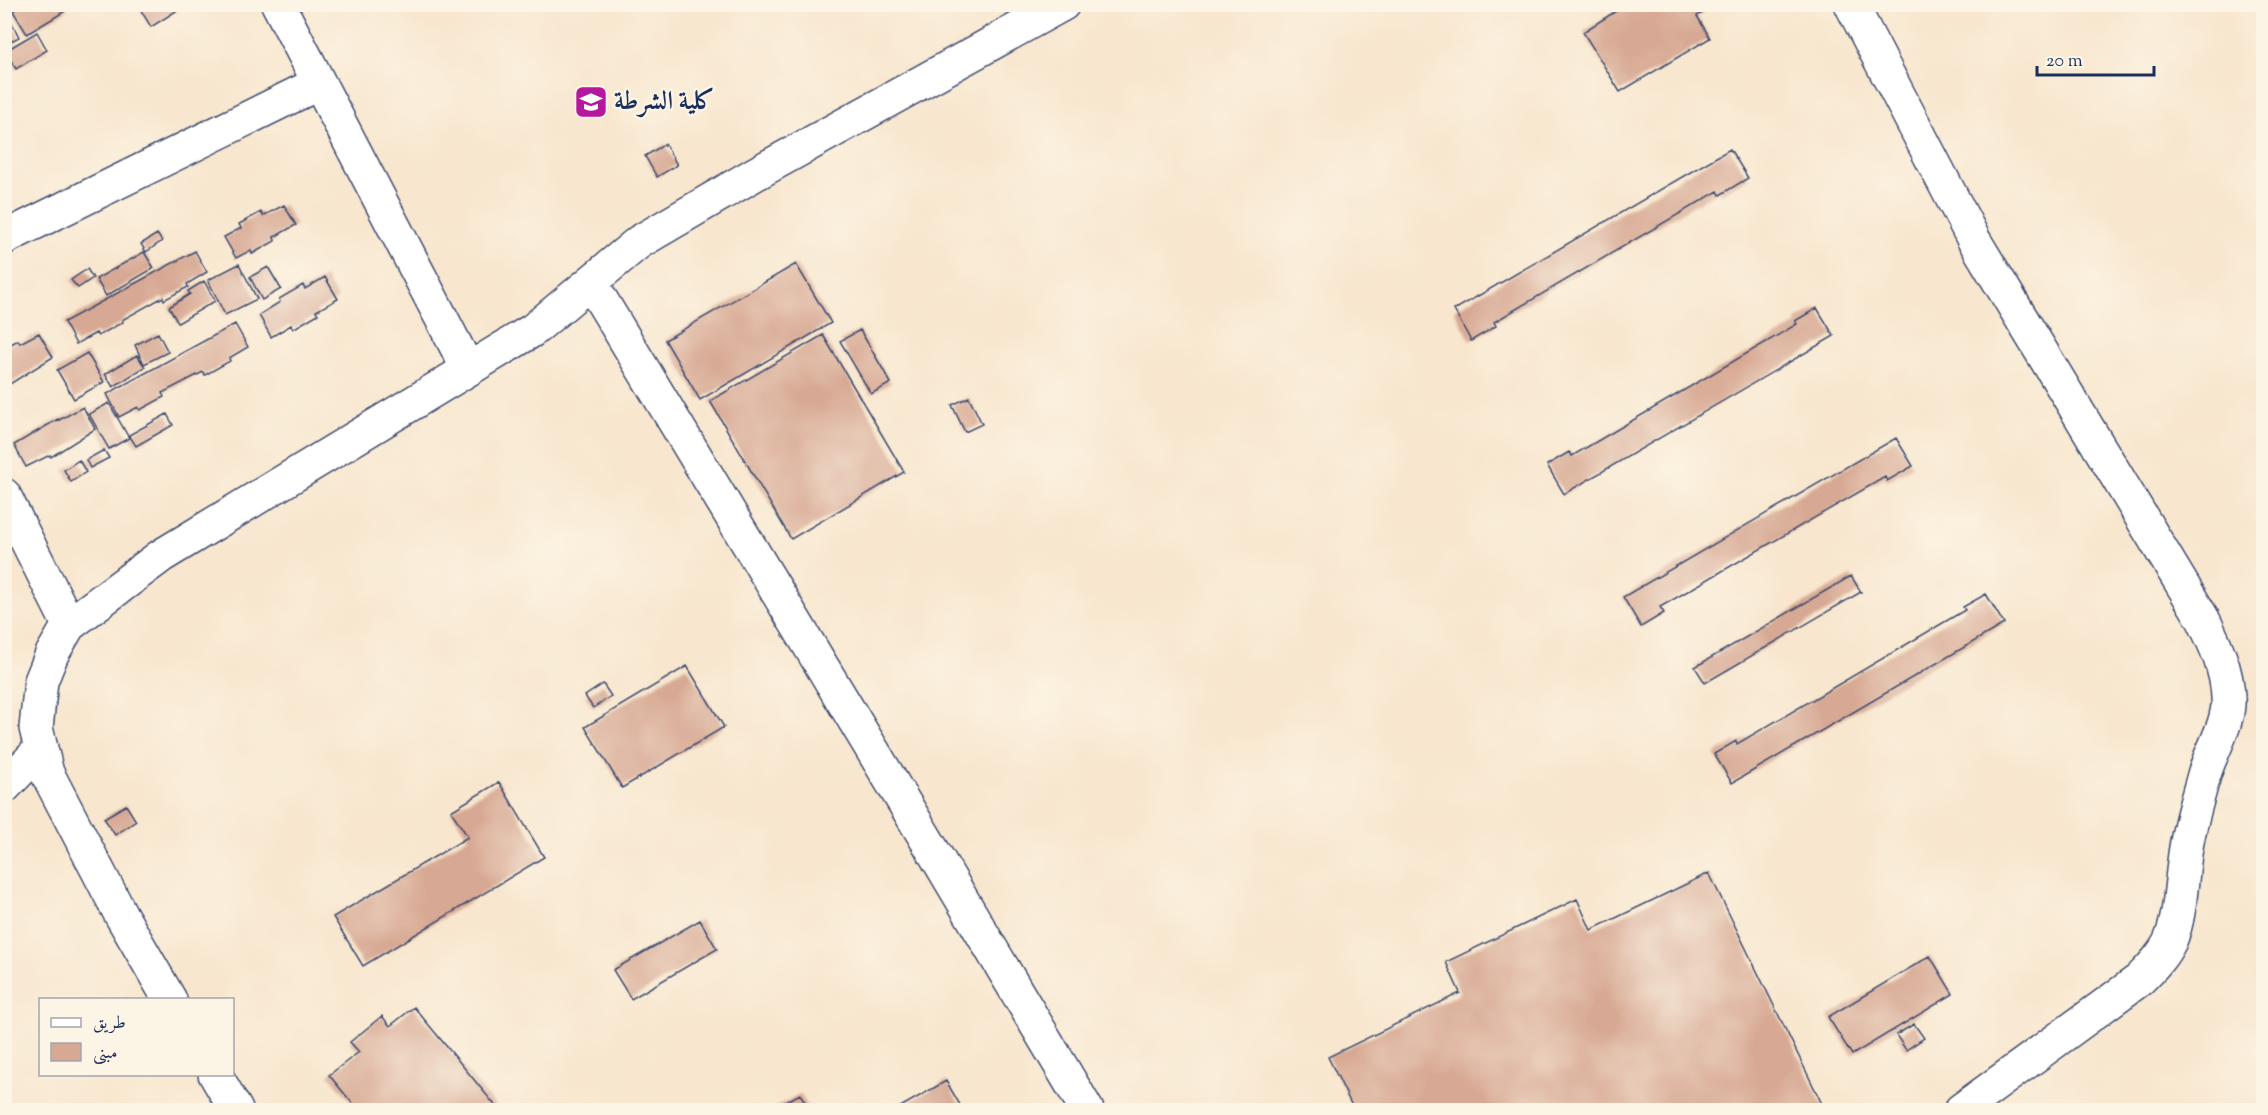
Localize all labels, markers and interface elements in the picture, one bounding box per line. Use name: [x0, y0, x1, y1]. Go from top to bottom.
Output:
scale bar: [2037, 39, 2154, 77]
text: 20 m: [2046, 49, 2083, 75]
school or university icon: كلية الشرطة: [573, 84, 609, 120]
place label: كلية الشرطة: [614, 84, 715, 121]
legend: [39, 998, 234, 1076]
text: طريق: [93, 1011, 126, 1037]
text: مبنى: [93, 1041, 118, 1067]

